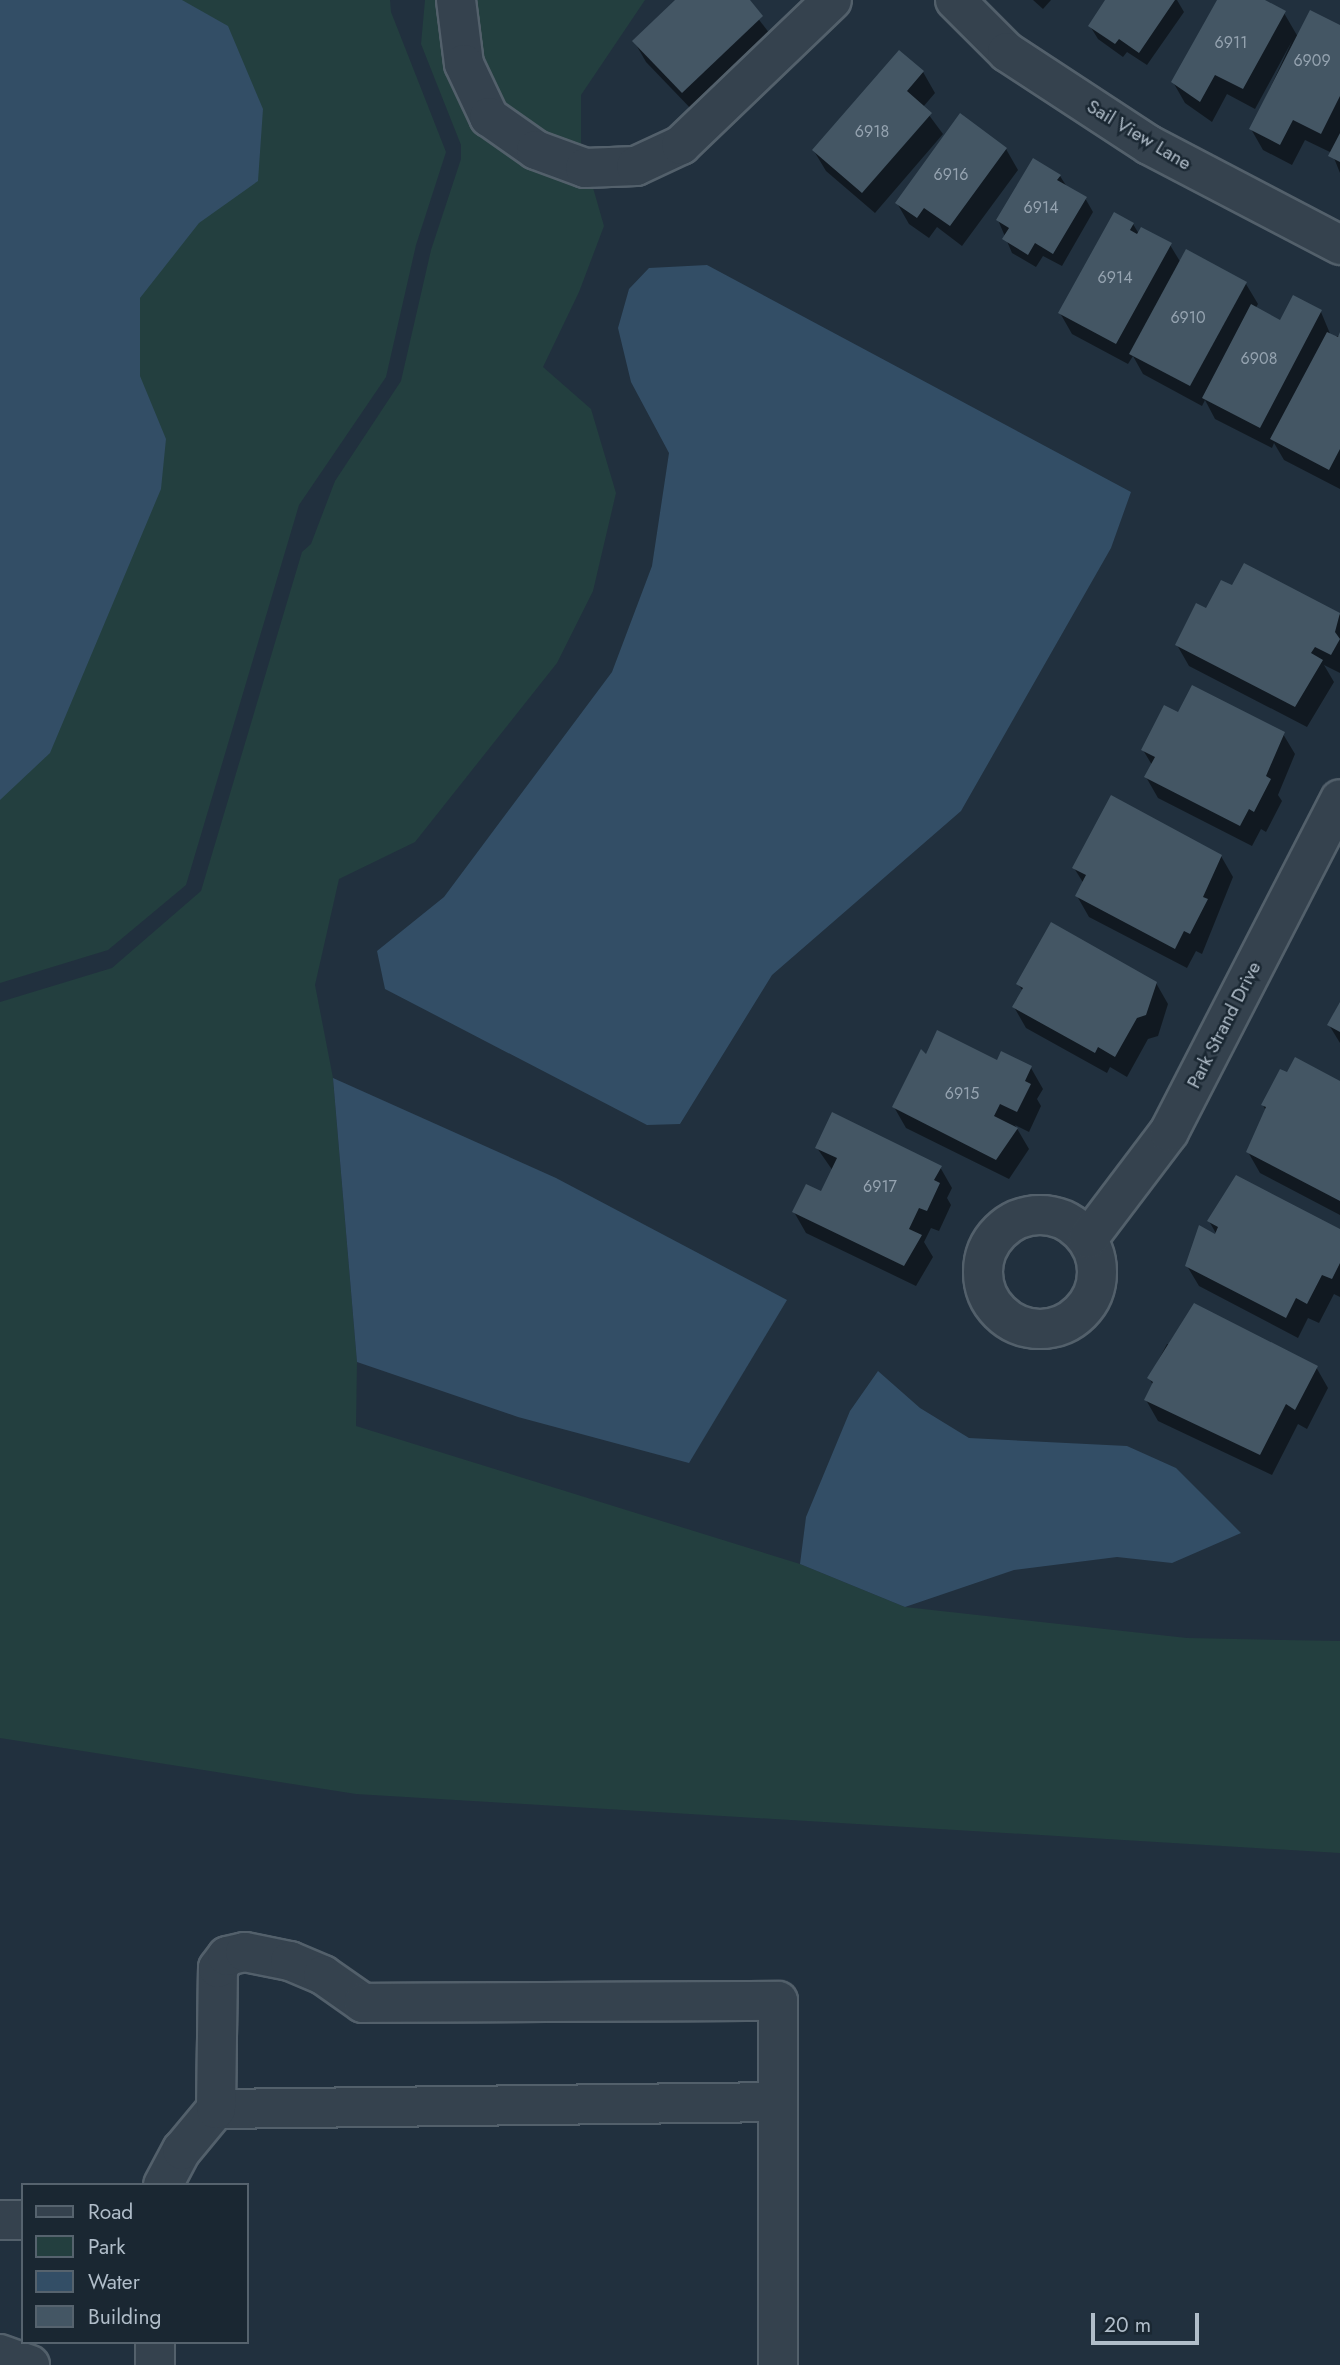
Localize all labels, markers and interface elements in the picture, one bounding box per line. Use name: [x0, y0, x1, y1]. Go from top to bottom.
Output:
house number: 6911: [1215, 33, 1247, 53]
house number: 6909: [1293, 51, 1331, 71]
street label: Sail View Lane: [1083, 95, 1195, 175]
house number: 6918: [855, 122, 889, 142]
house number: 6916: [934, 165, 968, 185]
house number: 6914: [1024, 198, 1058, 218]
house number: 6914: [1098, 268, 1132, 288]
house number: 6910: [1170, 308, 1206, 328]
house number: 6908: [1241, 349, 1277, 369]
street label: Park Strand Drive: [1182, 958, 1266, 1092]
house number: 6915: [945, 1084, 979, 1104]
house number: 6917: [863, 1177, 897, 1197]
legend: [21, 2183, 248, 2344]
text: Road: [88, 2197, 133, 2227]
text: Park: [88, 2232, 125, 2262]
text: Water: [88, 2267, 140, 2297]
scale bar: [1095, 2298, 1204, 2342]
text: Building: [88, 2302, 161, 2332]
text: 20 m: [1104, 2310, 1151, 2340]

